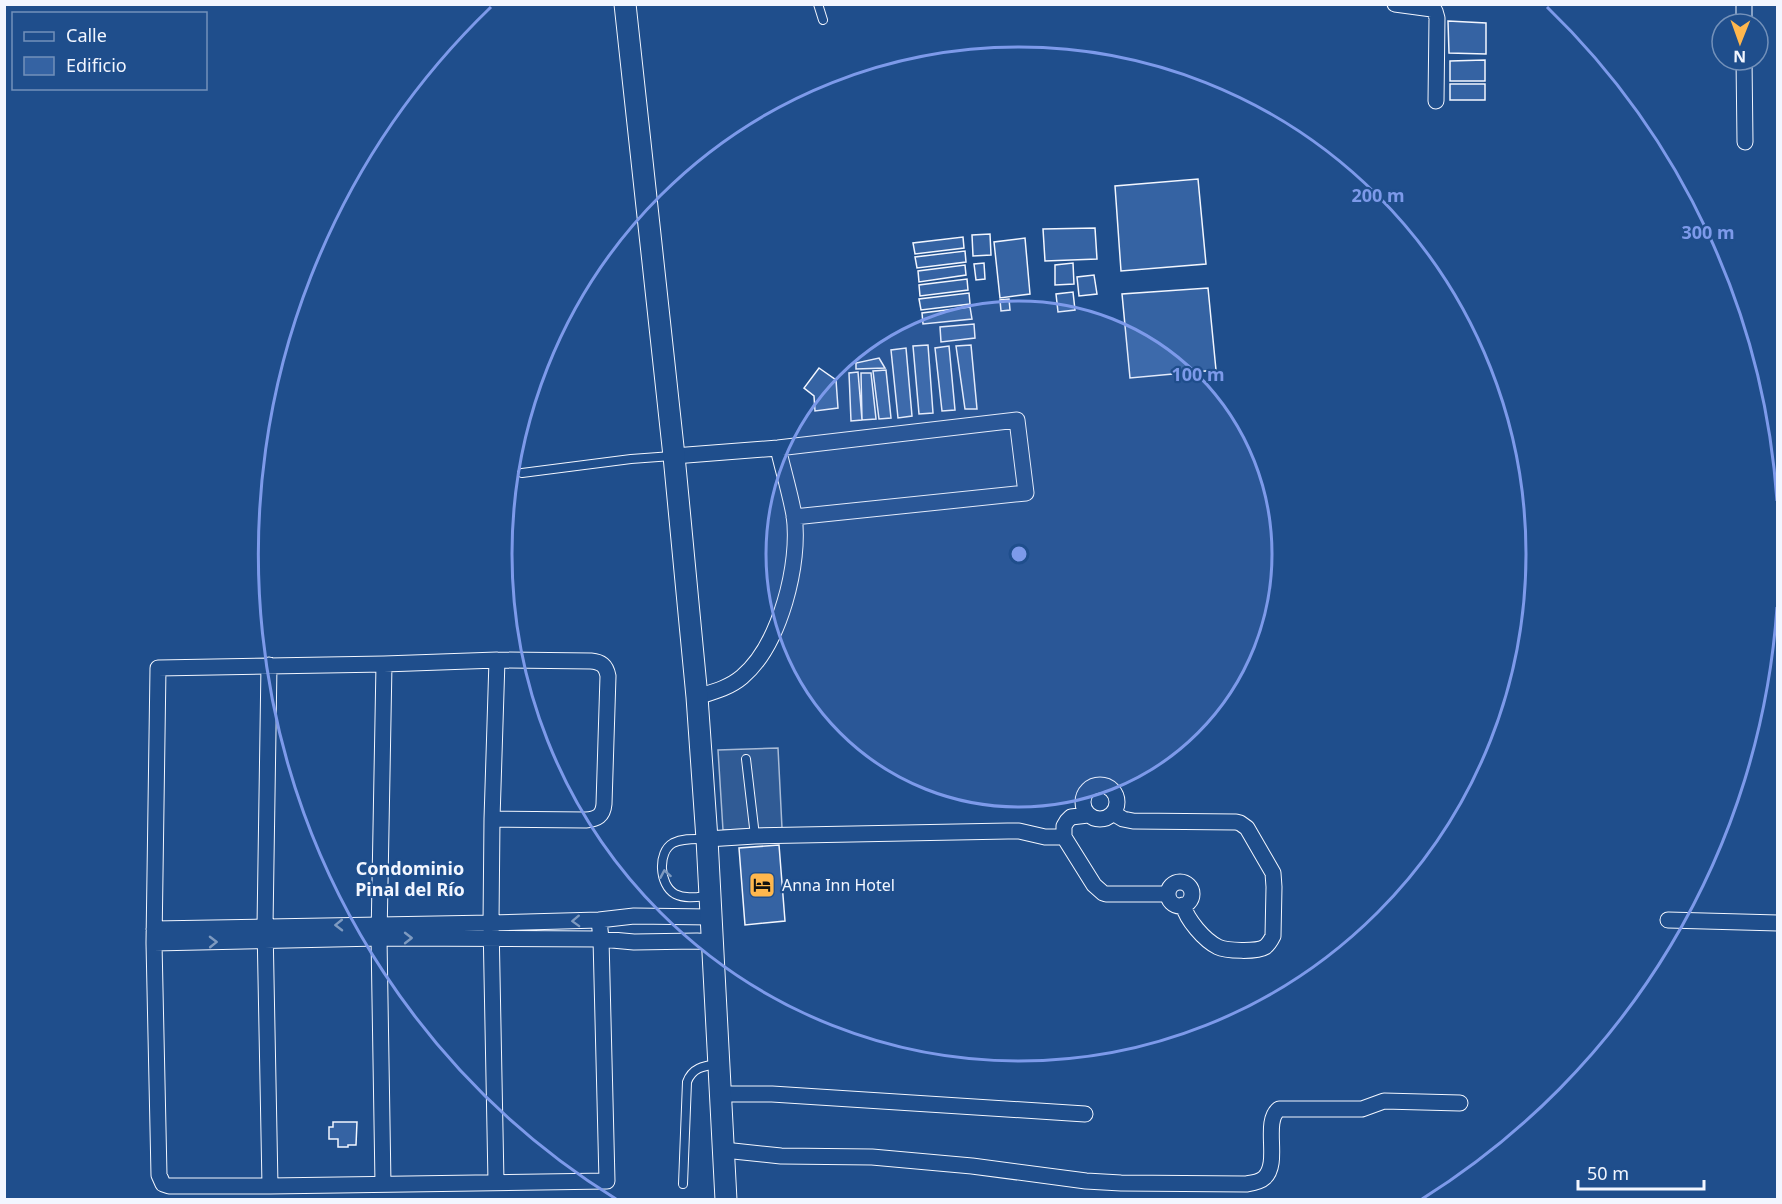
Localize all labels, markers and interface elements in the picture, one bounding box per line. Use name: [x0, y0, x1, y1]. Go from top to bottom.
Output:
legend: [12, 12, 207, 90]
north arrow: [1710, 12, 1770, 72]
text: Calle: [66, 23, 107, 47]
text: N: [1733, 46, 1746, 68]
text: Edificio: [66, 53, 127, 77]
text: 200 m: [1351, 183, 1405, 207]
text: 300 m: [1681, 220, 1735, 244]
text: 100 m: [1171, 362, 1225, 386]
centre of rings: [1009, 544, 1029, 564]
district label: Condominio Pinal del Río: [355, 856, 465, 901]
one-way arrow: [659, 870, 671, 879]
hotel icon: Anna Inn Hotel: [747, 870, 777, 900]
place label: Anna Inn Hotel: [782, 874, 895, 896]
one-way arrow: [571, 914, 580, 927]
one-way arrow: [334, 919, 343, 931]
one-way arrow: [403, 932, 412, 944]
one-way arrow: [208, 936, 217, 948]
scale bar: [1578, 1153, 1704, 1191]
text: 50 m: [1587, 1161, 1629, 1185]

